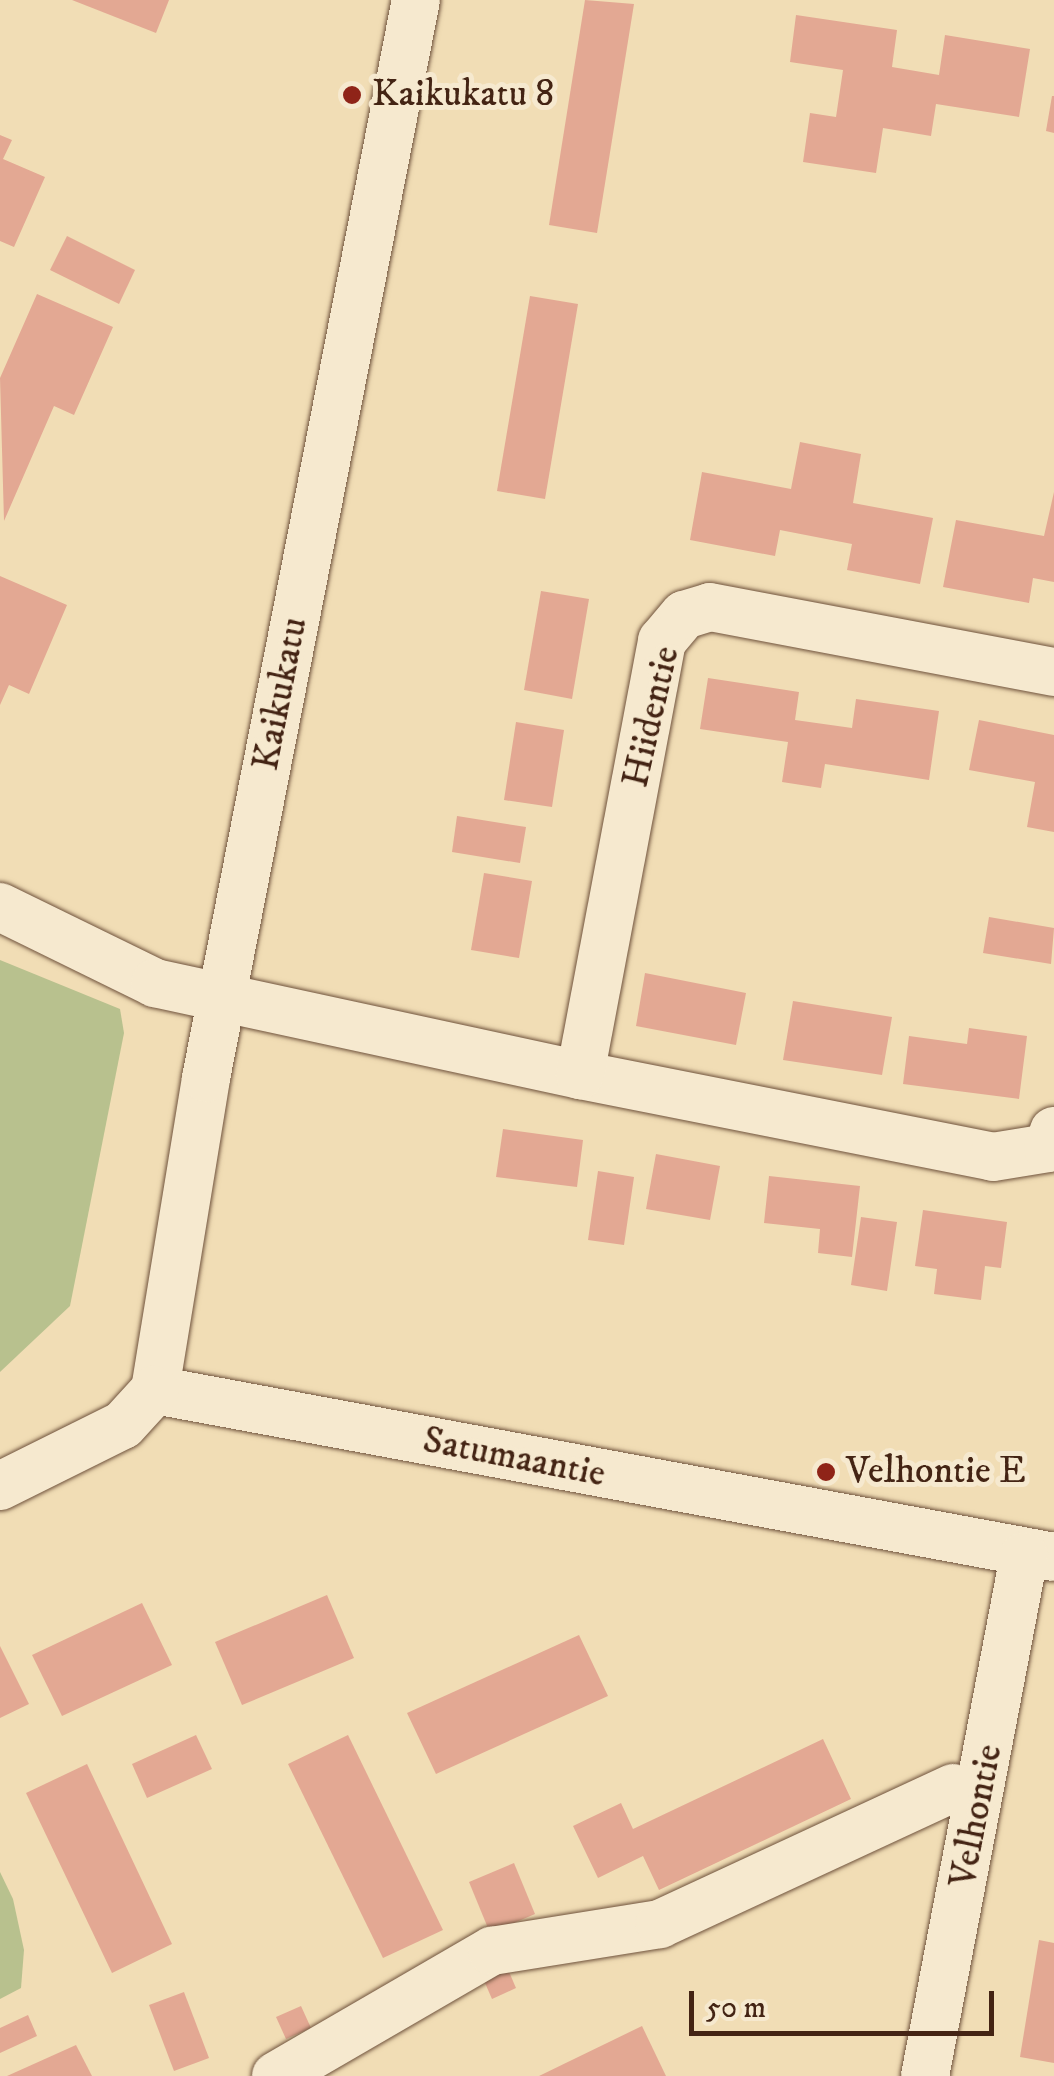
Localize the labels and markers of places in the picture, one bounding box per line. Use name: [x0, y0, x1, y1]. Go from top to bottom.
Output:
place label: Kaikukatu 8: [372, 72, 554, 118]
marker: Kaikukatu 8: [341, 84, 363, 106]
place label: Velhontie E: [846, 1449, 1026, 1495]
marker: Velhontie E: [815, 1461, 837, 1483]

